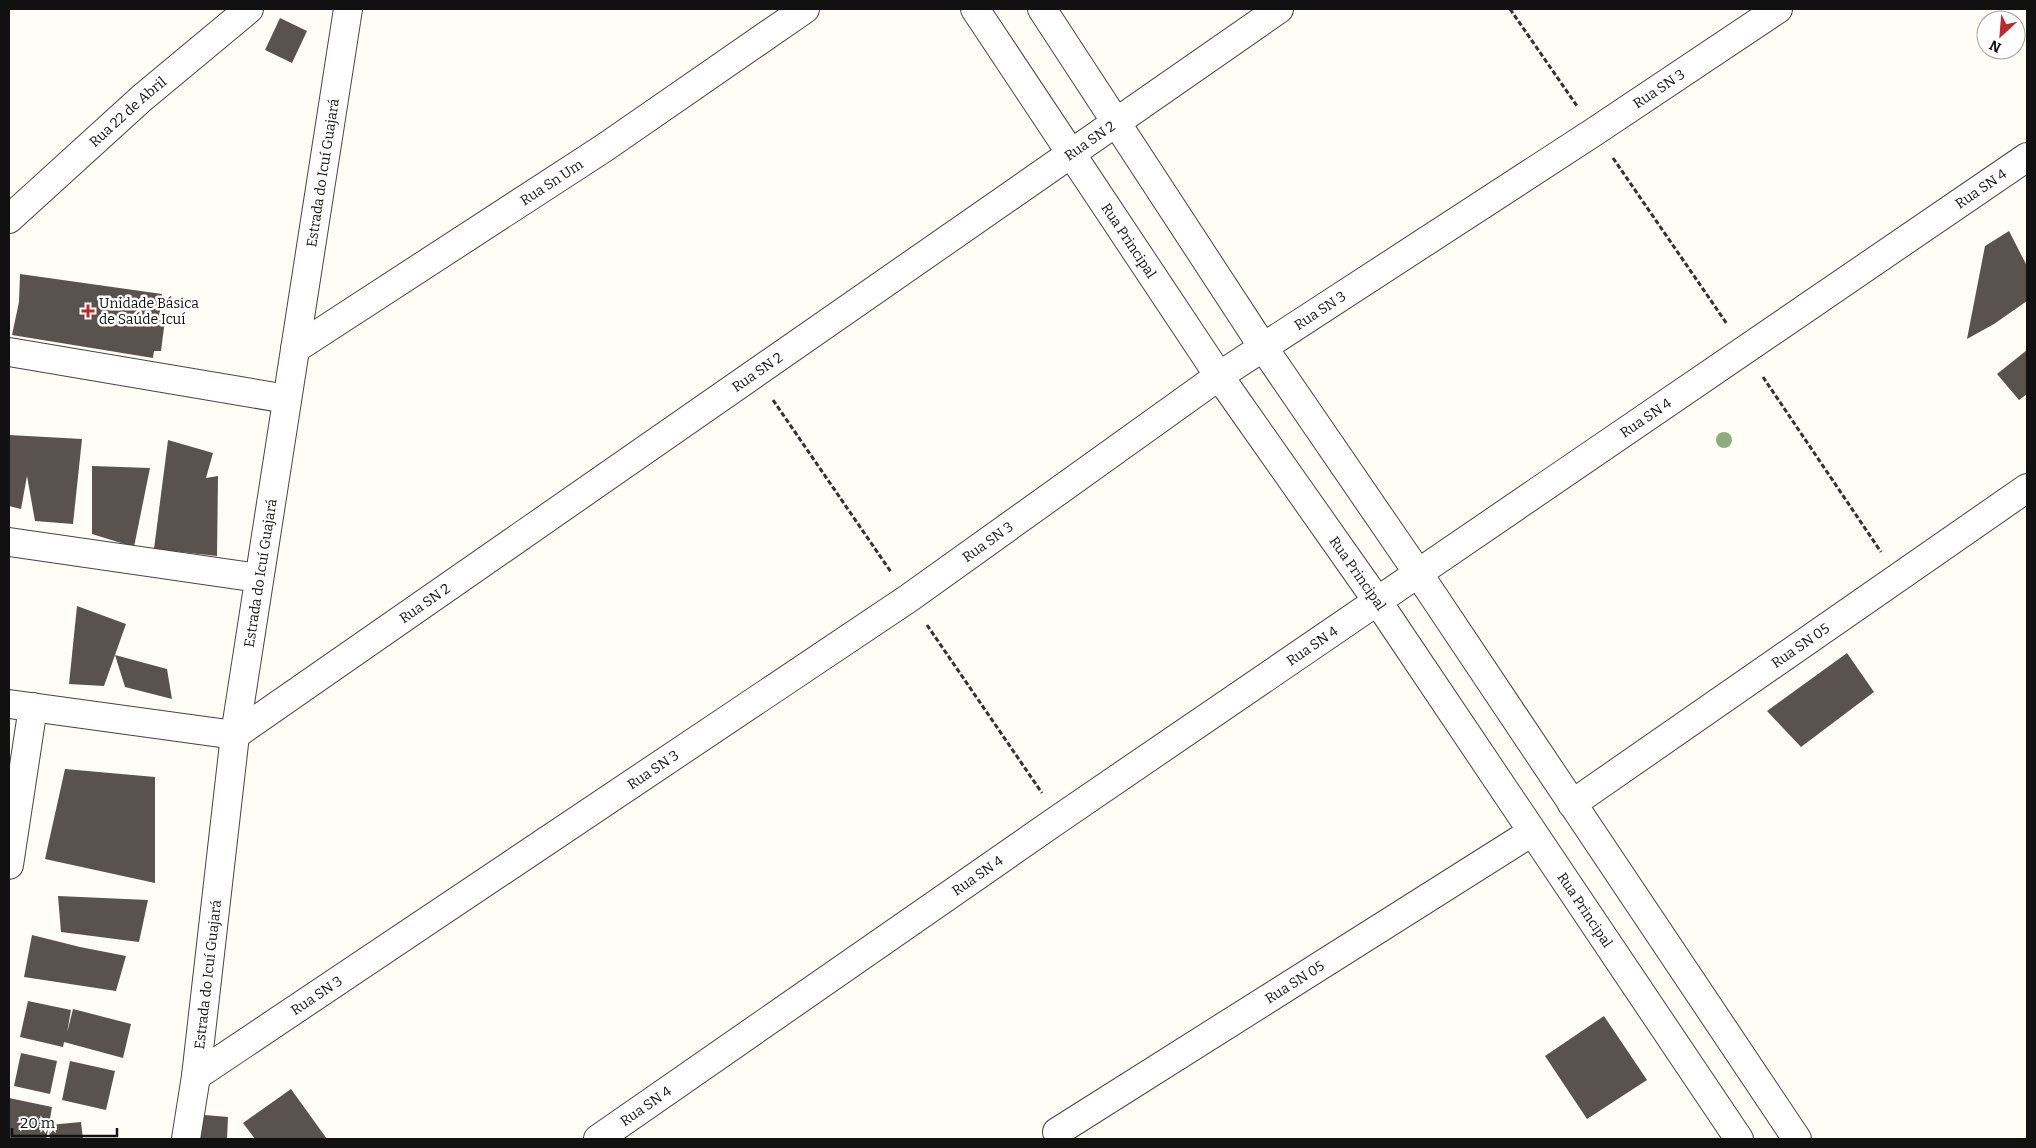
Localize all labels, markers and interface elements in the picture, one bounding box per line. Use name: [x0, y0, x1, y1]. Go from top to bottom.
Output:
north arrow: [1976, 10, 2026, 60]
text: N: [1987, 36, 2004, 56]
street label: Rua SN 3: [1630, 66, 1688, 112]
street label: Rua 22 de Abril: [86, 73, 170, 151]
street label: Estrada do Icuí Guajará: [303, 97, 343, 248]
street label: Rua SN 2: [1061, 118, 1118, 165]
street label: Rua Sn Um: [517, 156, 587, 209]
street label: Rua SN 4: [1952, 165, 2010, 212]
street label: Rua Principal: [1097, 200, 1160, 282]
street label: Rua SN 3: [1291, 288, 1349, 334]
place label: Unidade Básica de Saúde Icuí: [99, 295, 199, 328]
marker: Unidade Básica de Saúde Icuí: [81, 304, 95, 318]
street label: Rua SN 2: [729, 349, 786, 396]
street label: Rua SN 4: [1617, 395, 1675, 442]
street label: Estrada do Icuí Guajará: [241, 497, 281, 649]
street label: Rua SN 3: [959, 518, 1016, 566]
street label: Rua Principal: [1326, 533, 1389, 614]
street label: Rua SN 2: [396, 580, 453, 627]
street label: Rua SN 05: [1768, 620, 1833, 672]
street label: Rua SN 4: [1284, 623, 1341, 670]
street label: Rua SN 3: [624, 747, 682, 793]
street label: Rua SN 4: [949, 852, 1007, 899]
street label: Rua Principal: [1553, 869, 1616, 951]
street label: Estrada do Icuí Guajará: [191, 899, 225, 1050]
street label: Rua SN 05: [1262, 957, 1328, 1007]
street label: Rua SN 3: [288, 972, 346, 1019]
street label: Rua SN 4: [617, 1083, 675, 1130]
scale bar: [12, 1106, 118, 1138]
text: 20 m: [20, 1114, 56, 1132]

